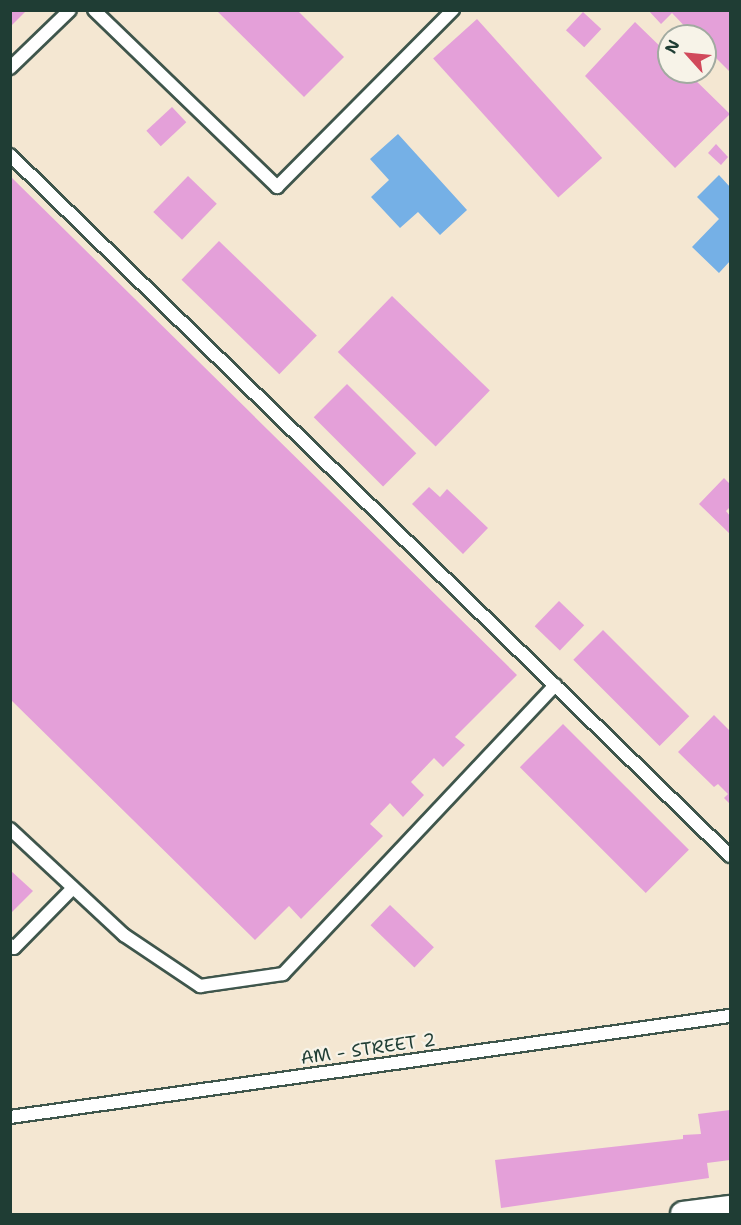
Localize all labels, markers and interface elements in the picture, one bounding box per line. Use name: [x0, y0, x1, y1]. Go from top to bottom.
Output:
north arrow: [657, 24, 717, 84]
text: N: [660, 36, 685, 57]
street label: AM - STREET 2: [299, 1029, 437, 1069]

